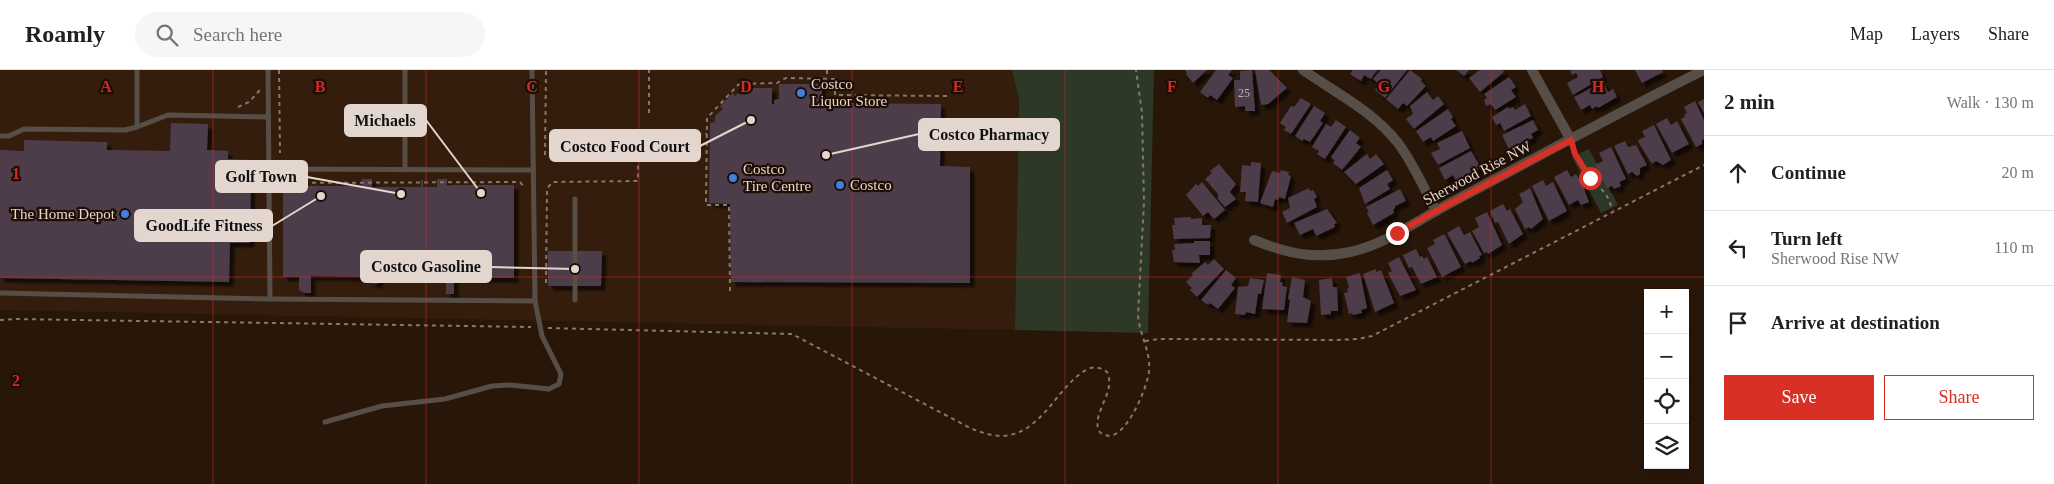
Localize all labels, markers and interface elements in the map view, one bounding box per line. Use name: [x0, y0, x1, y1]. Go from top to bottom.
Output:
search box: [135, 12, 485, 57]
text: Roamly: [25, 21, 105, 47]
icon: search: [153, 21, 181, 49]
text: Search here: [193, 24, 282, 45]
text: Map: [1850, 24, 1883, 44]
text: Layers: [1911, 24, 1960, 44]
text: Share: [1988, 24, 2029, 44]
place label: Costco Liquor Store: [811, 76, 888, 109]
text: A: [100, 78, 112, 95]
text: B: [315, 78, 326, 95]
text: C: [526, 78, 538, 95]
text: D: [740, 78, 752, 95]
text: E: [953, 78, 963, 95]
text: F: [1167, 78, 1177, 95]
text: G: [1378, 78, 1391, 95]
text: H: [1592, 78, 1605, 95]
house number: 25: [1238, 86, 1250, 100]
marker: Costco Liquor Store: [795, 87, 807, 99]
text: 2 min: [1724, 90, 1775, 114]
text: Walk · 130 m: [1947, 94, 2034, 111]
callout: Michaels: [345, 105, 426, 136]
text: Michaels: [354, 112, 416, 129]
callout: Costco Pharmacy: [919, 119, 1059, 150]
text: Costco Pharmacy: [929, 126, 1049, 144]
callout: Costco Food Court: [550, 130, 700, 161]
street label: Sherwood Rise NW: [1420, 137, 1534, 208]
text: Costco Food Court: [560, 138, 691, 155]
icon: ahead: [1724, 159, 1752, 187]
callout: Golf Town: [216, 161, 307, 192]
place label: Costco Tire Centre: [743, 161, 812, 194]
text: Continue: [1771, 162, 1846, 183]
text: 20 m: [2002, 164, 2034, 181]
text: 1: [12, 165, 20, 182]
route start: [1579, 167, 1602, 190]
text: Golf Town: [225, 168, 297, 185]
marker: Costco Tire Centre: [727, 172, 739, 184]
place label: Costco: [850, 177, 892, 193]
marker: Costco: [834, 179, 846, 191]
place label: The Home Depot: [11, 206, 116, 222]
marker: The Home Depot: [119, 208, 131, 220]
callout: GoodLife Fitness: [135, 210, 272, 241]
text: GoodLife Fitness: [146, 217, 262, 234]
route end: [1386, 222, 1409, 245]
text: Turn left: [1771, 228, 1843, 249]
icon: left: [1724, 234, 1752, 262]
text: 110 m: [1994, 239, 2034, 256]
text: Sherwood Rise NW: [1771, 250, 1899, 267]
callout: Costco Gasoline: [361, 251, 491, 282]
text: Costco Gasoline: [371, 258, 481, 275]
map controls: [1644, 289, 1689, 469]
button: +: [1644, 289, 1689, 334]
icon: arrive: [1724, 309, 1752, 337]
text: Arrive at destination: [1771, 312, 1940, 333]
button: −: [1644, 334, 1689, 379]
text: 2: [12, 372, 20, 389]
button: Save: [1724, 375, 1874, 420]
button: Share: [1884, 375, 2034, 420]
button: locate: [1644, 379, 1689, 424]
button: layers: [1644, 424, 1689, 469]

